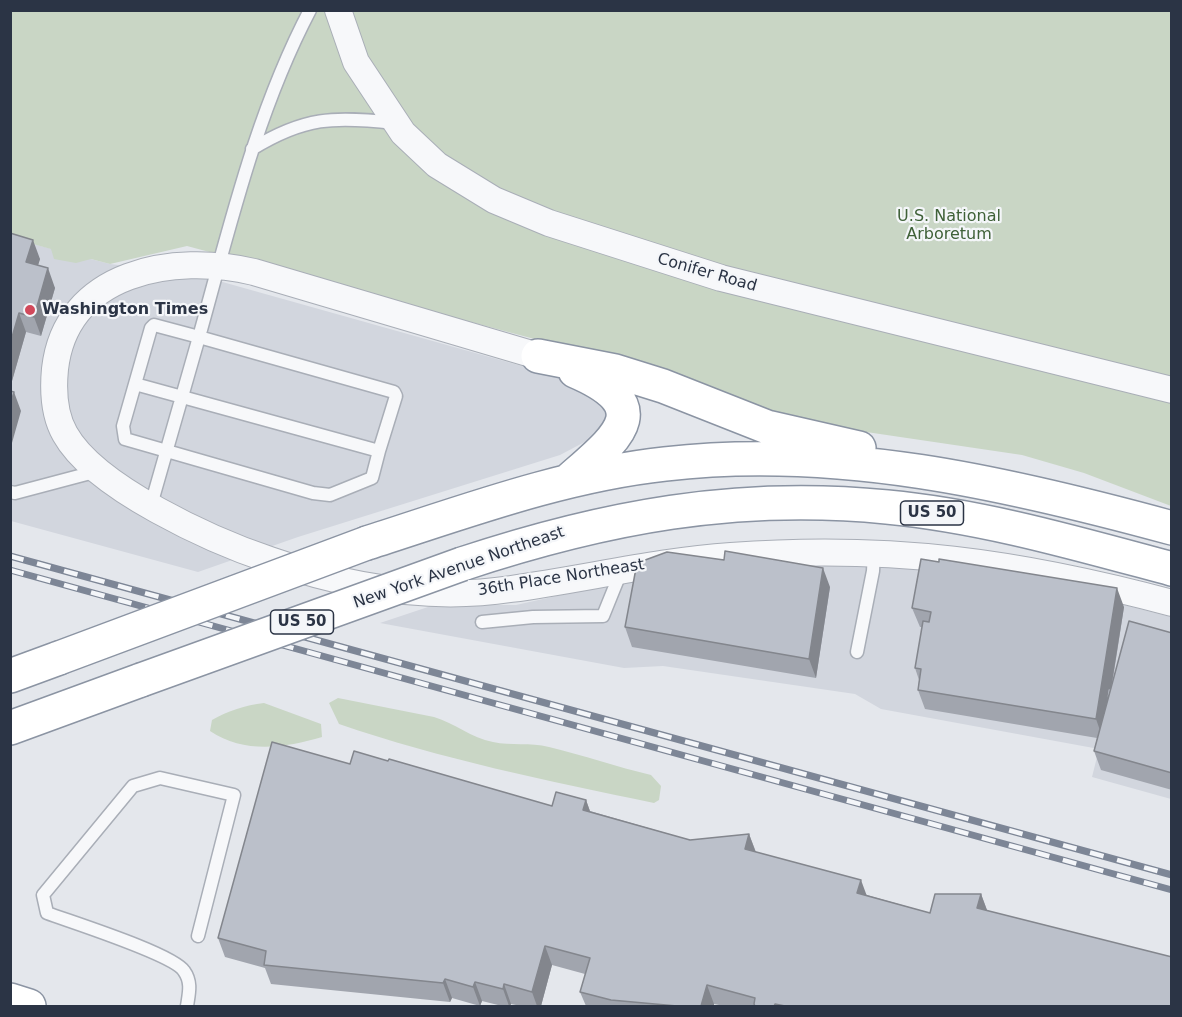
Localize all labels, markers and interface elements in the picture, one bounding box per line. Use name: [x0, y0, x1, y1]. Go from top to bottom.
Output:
park label: U.S. National Arboretum: [897, 207, 1001, 245]
street label: Conifer Road: [655, 250, 759, 296]
place label: Washington Times: [42, 300, 208, 320]
marker: Washington Times: [23, 303, 37, 317]
road number: US 50: [900, 501, 964, 525]
street label: New York Avenue Northeast: [351, 523, 567, 613]
street label: 36th Place Northeast: [476, 555, 646, 601]
road number: US 50: [270, 610, 334, 634]

